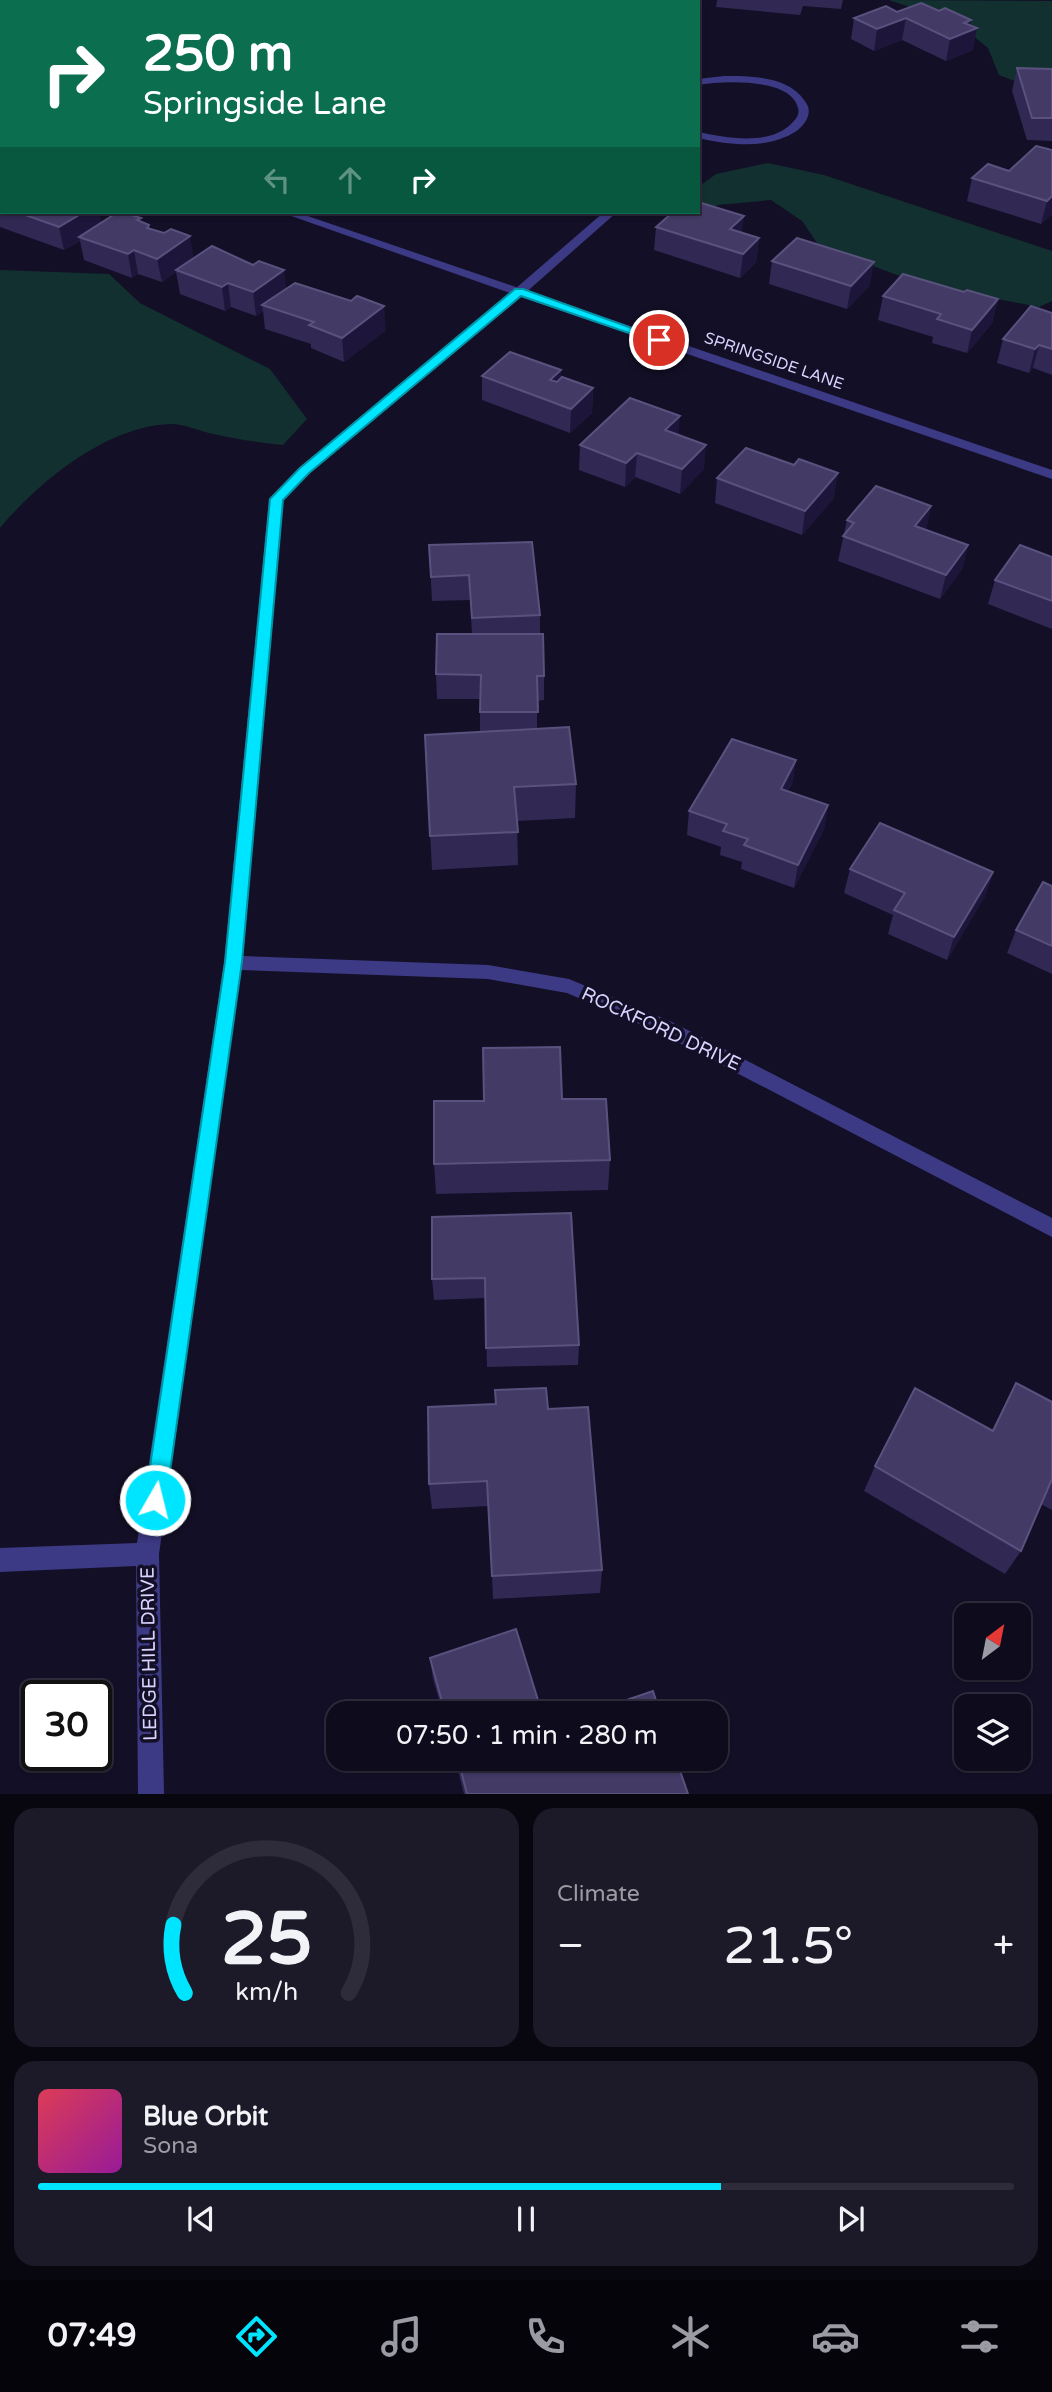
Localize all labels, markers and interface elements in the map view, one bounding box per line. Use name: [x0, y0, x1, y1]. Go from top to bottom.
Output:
text: 250 m: [143, 25, 293, 84]
icon: right: [28, 28, 119, 119]
text: Springside Lane: [143, 85, 387, 123]
icon: left: [258, 161, 296, 199]
icon: ahead: [331, 161, 369, 199]
icon: right: [404, 161, 442, 199]
pin: [629, 310, 689, 370]
icon: arrive: [640, 321, 678, 359]
street label: SPRINGSIDE LANE: [702, 328, 846, 394]
street label: ROCKFORD DRIVE: [578, 983, 744, 1075]
position arrow: [118, 1463, 192, 1537]
street label: LEDGE HILL DRIVE: [136, 1567, 162, 1741]
north arrow: [954, 1603, 1031, 1680]
map controls: [954, 1603, 1031, 1771]
speed limit sign: 30: [21, 1680, 112, 1771]
button: layers: [954, 1694, 1031, 1771]
text: 07:50 · 1 min · 280 m: [396, 1720, 658, 1751]
text: Climate: [557, 1880, 640, 1908]
text: 25: [221, 1897, 312, 1985]
text: 21.5°: [723, 1915, 853, 1978]
text: −: [557, 1923, 584, 1969]
text: +: [993, 1923, 1014, 1969]
text: km/h: [235, 1977, 298, 2007]
text: Blue Orbit: [143, 2101, 268, 2132]
text: Sona: [143, 2132, 198, 2160]
icon: previous: [182, 2200, 220, 2238]
icon: pause: [507, 2200, 545, 2238]
icon: next: [832, 2200, 870, 2238]
icon: directions: [232, 2312, 281, 2361]
icon: music: [377, 2312, 426, 2361]
icon: phone: [521, 2312, 570, 2361]
icon: climate: [666, 2312, 715, 2361]
icon: car: [811, 2312, 860, 2361]
icon: filters: [955, 2312, 1004, 2361]
text: 07:49: [48, 2317, 137, 2355]

